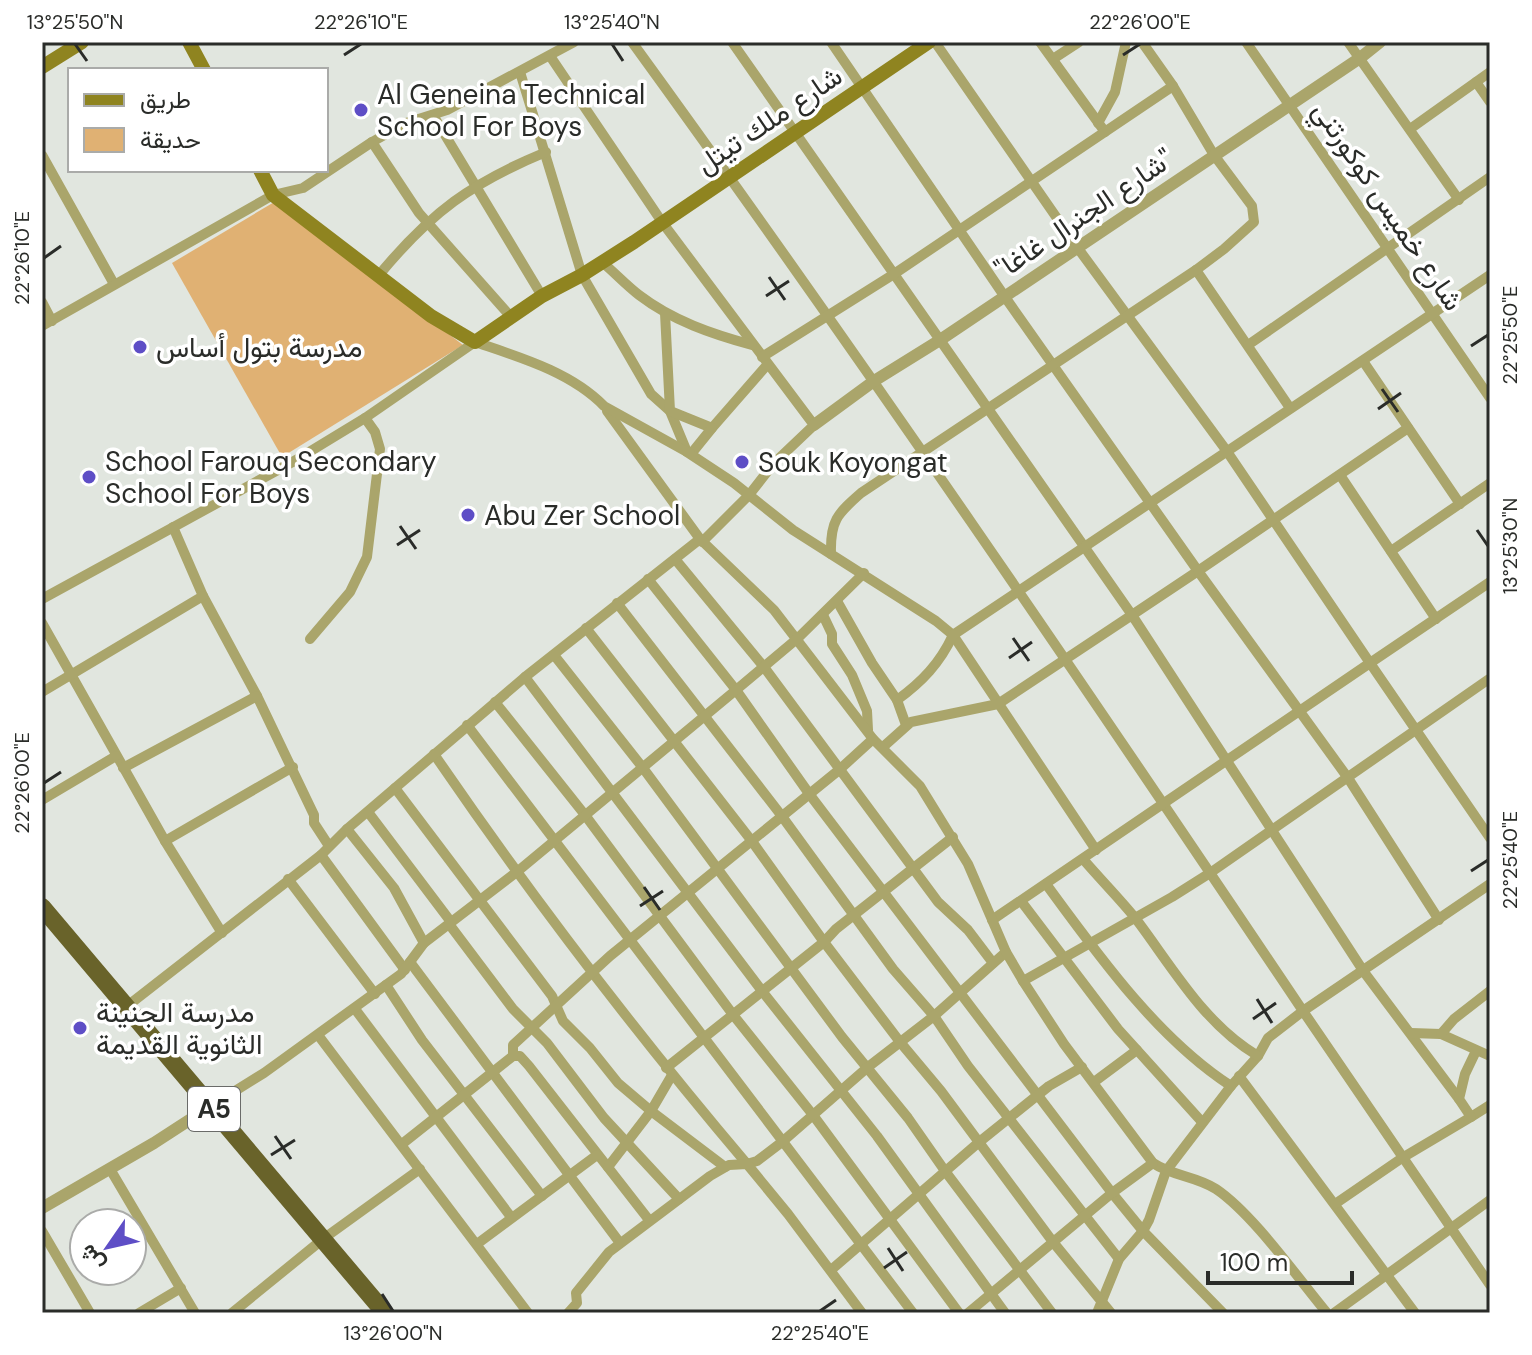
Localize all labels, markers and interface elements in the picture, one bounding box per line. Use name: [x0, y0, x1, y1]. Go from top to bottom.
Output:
text: 13°25'50"N: [27, 9, 123, 35]
text: 22°26'10"E: [314, 9, 408, 35]
text: 13°25'40"N: [564, 9, 660, 35]
text: 22°26'00"E: [1089, 9, 1191, 35]
street label: شارع ملك تيتل: [689, 57, 849, 183]
legend: [68, 68, 328, 172]
place label: Al Geneina Technical School For Boys: [377, 76, 645, 145]
text: طريق: [140, 84, 191, 115]
street label: شارع خميس كوكورتني: [1301, 94, 1472, 320]
marker: Al Geneina Technical School For Boys: [352, 101, 370, 119]
text: حديقة: [140, 124, 201, 155]
street label: "شارع الجنرال غاغا": [988, 141, 1180, 287]
text: 22°26'10"E: [9, 211, 35, 305]
text: 22°25'50"E: [1497, 286, 1523, 384]
place label: مدرسة بتول أساس: [156, 329, 362, 366]
marker: مدرسة بتول أساس: [131, 338, 149, 356]
place label: School Farouq Secondary School For Boys: [105, 443, 437, 512]
place label: Souk Koyongat: [758, 444, 948, 481]
marker: Souk Koyongat: [733, 453, 751, 471]
marker: School Farouq Secondary School For Boys: [80, 468, 98, 486]
place label: Abu Zer School: [484, 497, 680, 534]
text: 13°25'30"N: [1497, 498, 1523, 594]
marker: Abu Zer School: [459, 506, 477, 524]
text: 22°26'00"E: [9, 732, 35, 834]
text: 22°25'40"E: [1497, 811, 1523, 909]
place label: مدرسة الجنينة الثانوية القديمة: [96, 994, 262, 1063]
marker: مدرسة الجنينة الثانوية القديمة: [71, 1019, 89, 1037]
road number: A5: [188, 1087, 240, 1131]
north arrow: [68, 1207, 148, 1287]
scale bar: [1208, 1235, 1352, 1285]
text: ش: [72, 1239, 111, 1277]
text: 100 m: [1220, 1247, 1288, 1278]
text: 13°26'00"N: [343, 1320, 443, 1346]
text: 22°25'40"E: [771, 1320, 869, 1346]

